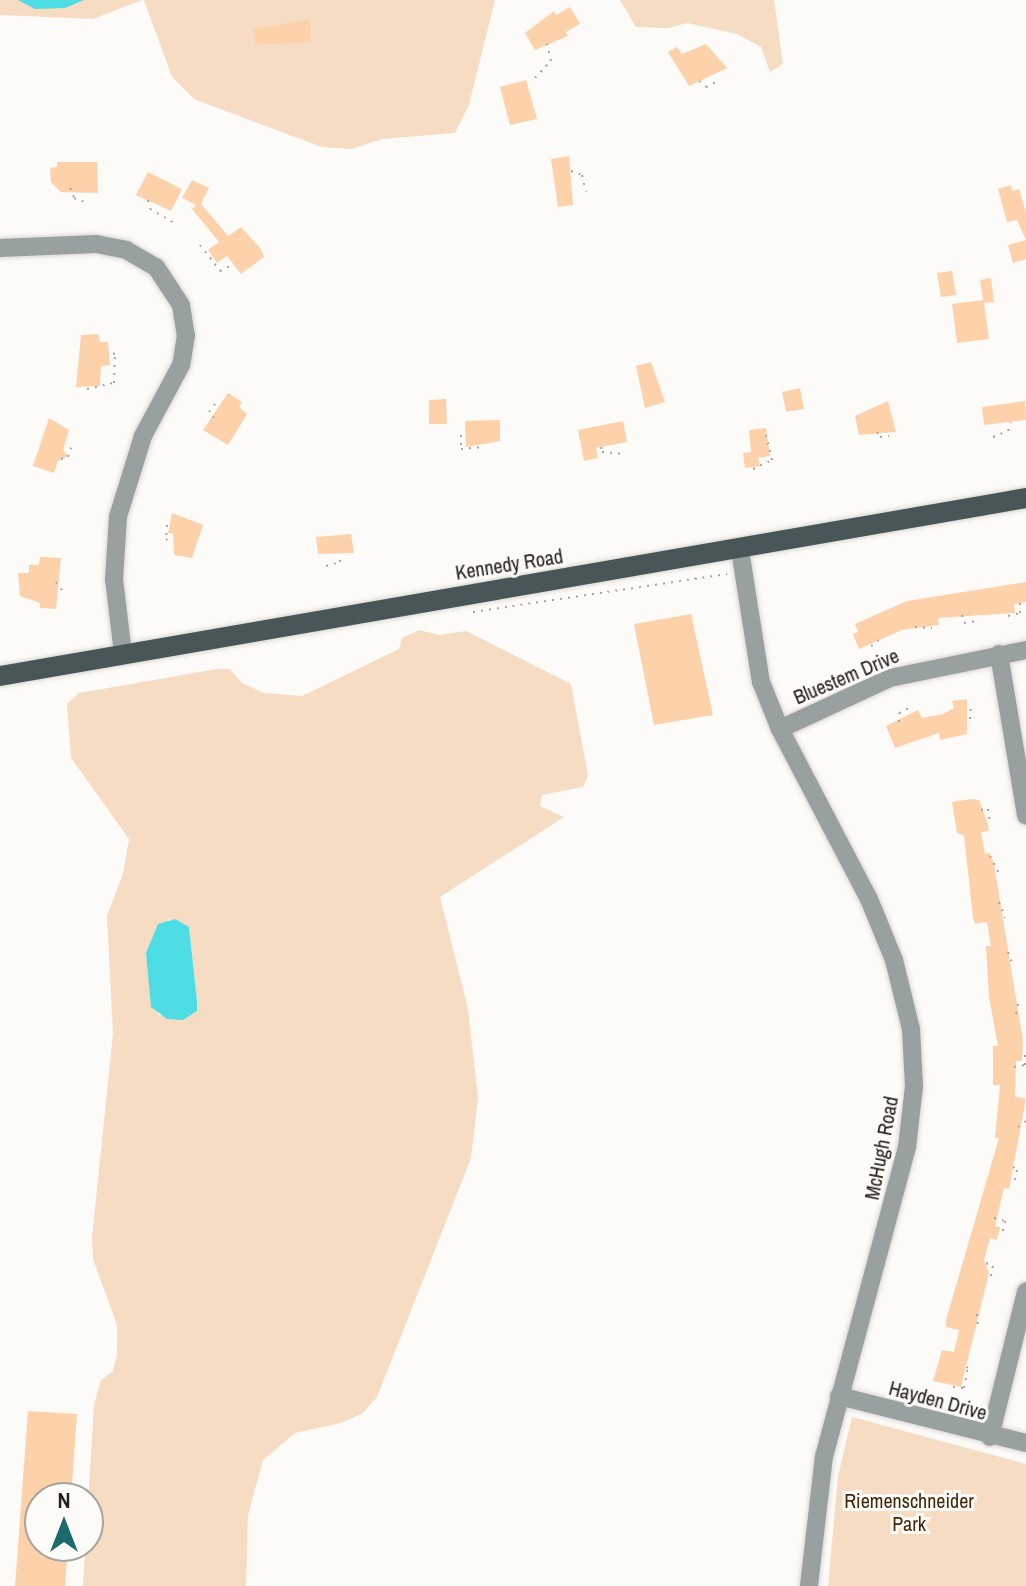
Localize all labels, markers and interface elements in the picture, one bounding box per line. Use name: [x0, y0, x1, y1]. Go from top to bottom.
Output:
street label: Kennedy Road: [454, 544, 564, 584]
street label: Bluestem Drive: [790, 643, 902, 709]
street label: McHugh Road: [859, 1094, 903, 1202]
street label: Hayden Drive: [886, 1375, 990, 1425]
north arrow: [24, 1482, 104, 1562]
text: N: [57, 1485, 71, 1515]
park label: Riemenschneider Park: [844, 1488, 974, 1535]

